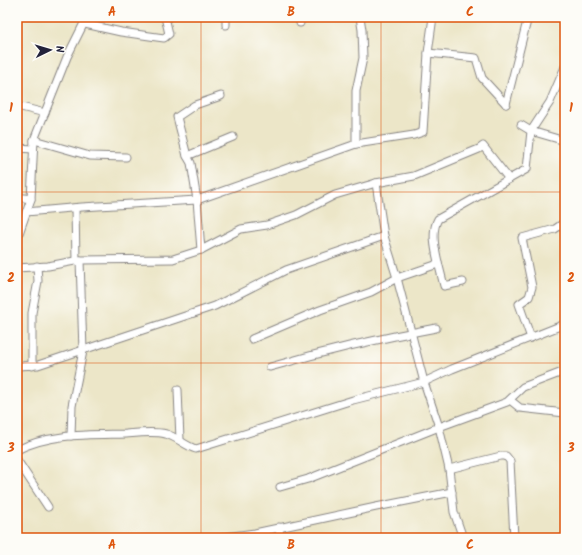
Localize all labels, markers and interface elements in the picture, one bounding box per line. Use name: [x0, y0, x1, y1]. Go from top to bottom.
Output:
text: A: [108, 2, 116, 23]
text: B: [287, 2, 295, 23]
text: C: [466, 2, 474, 23]
north arrow: [30, 30, 70, 70]
text: N: [50, 45, 68, 54]
text: 1: [9, 98, 13, 119]
text: 1: [569, 98, 573, 119]
text: 2: [7, 268, 15, 289]
text: 2: [567, 268, 575, 289]
text: 3: [6, 438, 15, 459]
text: 3: [566, 438, 575, 459]
text: A: [108, 535, 116, 555]
text: B: [287, 535, 295, 555]
text: C: [466, 535, 474, 555]

